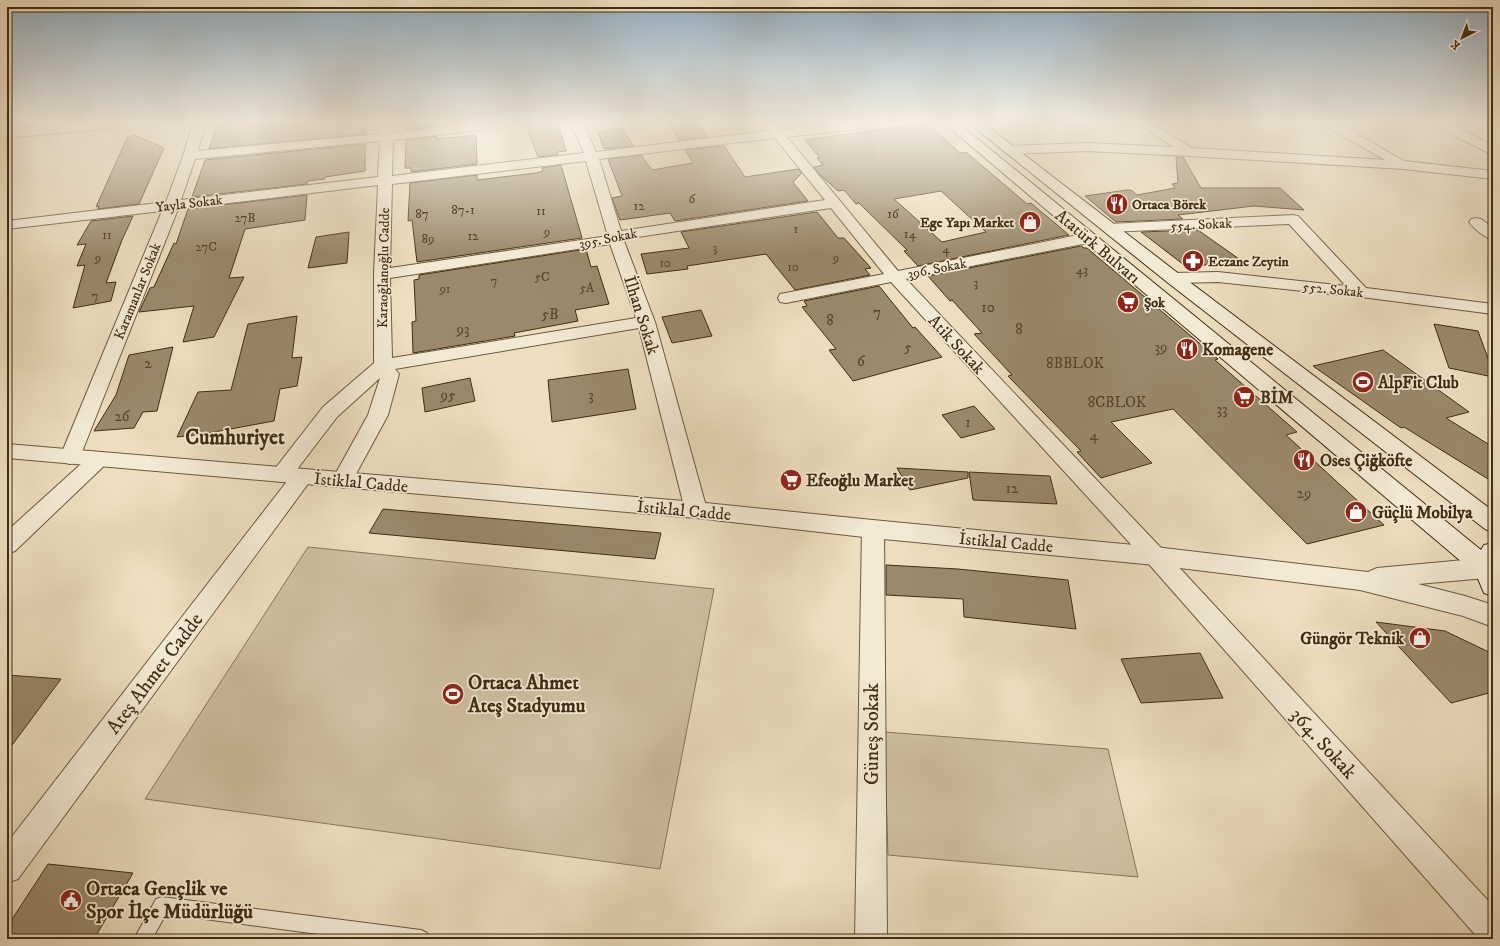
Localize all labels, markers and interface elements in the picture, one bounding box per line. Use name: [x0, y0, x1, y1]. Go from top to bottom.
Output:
north arrow: [1442, 18, 1482, 58]
text: K: [1448, 37, 1464, 52]
street label: Yayla Sokak: [155, 191, 224, 217]
house number: 6: [689, 191, 697, 207]
restaurant icon: Ortaca Börek: [1104, 191, 1130, 217]
place label: Ortaca Börek: [1132, 196, 1207, 214]
house number: 12: [633, 198, 645, 214]
house number: 87-1: [451, 202, 475, 218]
house number: 11: [536, 203, 546, 219]
street label: Atatürk Bulvarı: [1050, 205, 1145, 289]
house number: 87: [415, 206, 429, 222]
house number: 16: [887, 206, 900, 222]
street label: Karaoğlanoğlu Cadde: [374, 207, 394, 328]
shop icon: Ege Yapı Market: [1017, 209, 1043, 235]
house number: 27B: [234, 210, 256, 226]
place label: Ege Yapı Market: [920, 214, 1015, 232]
street label: 554. Sokak: [1170, 214, 1232, 236]
house number: 1: [794, 221, 799, 237]
house number: 9: [543, 224, 550, 240]
street label: 395. Sokak: [578, 225, 639, 253]
house number: 14: [904, 226, 917, 242]
house number: 11: [102, 227, 112, 243]
house number: 12: [467, 228, 479, 244]
house number: 89: [422, 231, 435, 247]
house number: 27C: [195, 239, 217, 255]
street label: Karamanlar Sokak: [110, 240, 166, 343]
house number: 3: [713, 240, 718, 256]
house number: 4: [942, 241, 950, 257]
pharmacy icon: Eczane Zeytin: [1180, 248, 1206, 274]
house number: 9: [94, 250, 101, 266]
house number: 9: [832, 250, 839, 266]
place label: Eczane Zeytin: [1208, 253, 1290, 271]
street label: 396. Sokak: [906, 254, 968, 284]
house number: 10: [659, 255, 671, 271]
house number: 10: [787, 259, 799, 275]
house number: 43: [1076, 262, 1088, 278]
house number: 5C: [534, 269, 550, 285]
house number: 7: [491, 273, 498, 289]
street label: İlhan Sokak: [618, 273, 665, 358]
house number: 3: [974, 275, 979, 291]
street label: 552. Sokak: [1301, 278, 1364, 302]
house number: 5A: [580, 280, 595, 296]
house number: 91: [438, 281, 451, 297]
house number: 7: [92, 288, 99, 304]
supermarket icon: Şok: [1115, 289, 1141, 315]
place label: Şok: [1144, 294, 1166, 312]
house number: 10: [981, 298, 995, 317]
house number: 7: [873, 303, 881, 322]
house number: 5B: [542, 305, 558, 324]
street label: Atik Sokak: [923, 310, 990, 380]
house number: 8: [826, 311, 834, 330]
house number: 93: [455, 320, 470, 339]
house number: 8: [1015, 320, 1023, 339]
restaurant icon: Komagene: [1174, 336, 1200, 362]
house number: 5: [904, 338, 912, 357]
house number: 39: [1154, 338, 1168, 357]
place label: Komagene: [1202, 339, 1273, 361]
house number: 6: [857, 352, 866, 371]
house number: 2: [144, 354, 152, 373]
house number: 8BBLOK: [1046, 354, 1105, 373]
sports icon: AlpFit Club: [1350, 369, 1376, 395]
place label: AlpFit Club: [1377, 372, 1459, 394]
supermarket icon: BİM: [1231, 384, 1257, 410]
house number: 95: [440, 386, 456, 405]
house number: 3: [588, 386, 594, 405]
place label: BİM: [1260, 386, 1294, 409]
house number: 8CBLOK: [1088, 393, 1147, 412]
house number: 33: [1216, 400, 1228, 419]
house number: 26: [114, 407, 131, 426]
house number: 1: [965, 413, 971, 432]
district label: Cumhuriyet: [185, 425, 285, 451]
house number: 4: [1090, 426, 1099, 445]
restaurant icon: Oses Çiğköfte: [1291, 447, 1317, 473]
place label: Oses Çiğköfte: [1320, 450, 1412, 472]
street label: İstiklal Cadde: [313, 467, 409, 498]
supermarket icon: Efeoğlu Market: [778, 467, 804, 493]
place label: Efeoğlu Market: [806, 470, 914, 492]
house number: 12: [1006, 479, 1019, 498]
house number: 29: [1297, 484, 1311, 503]
street label: İstiklal Cadde: [636, 495, 732, 526]
shop icon: Güçlü Mobilya: [1343, 499, 1369, 525]
place label: Güçlü Mobilya: [1372, 502, 1473, 524]
street label: İstiklal Cadde: [958, 527, 1054, 558]
street label: Ateş Ahmet Cadde: [101, 608, 209, 740]
shop icon: Güngör Teknik: [1407, 625, 1433, 651]
place label: Güngör Teknik: [1300, 628, 1405, 650]
place label: Ortaca Ahmet Ateş Stadyumu: [467, 671, 586, 719]
sports icon: Ortaca Ahmet Ateş Stadyumu: [440, 681, 466, 707]
street label: Güneş Sokak: [860, 683, 885, 785]
street label: 364. Sokak: [1284, 703, 1361, 785]
place label: Ortaca Gençlik ve Spor İlçe Müdürlüğü: [86, 877, 253, 925]
public building icon: Ortaca Gençlik ve Spor İlçe Müdürlüğü: [58, 887, 84, 913]

